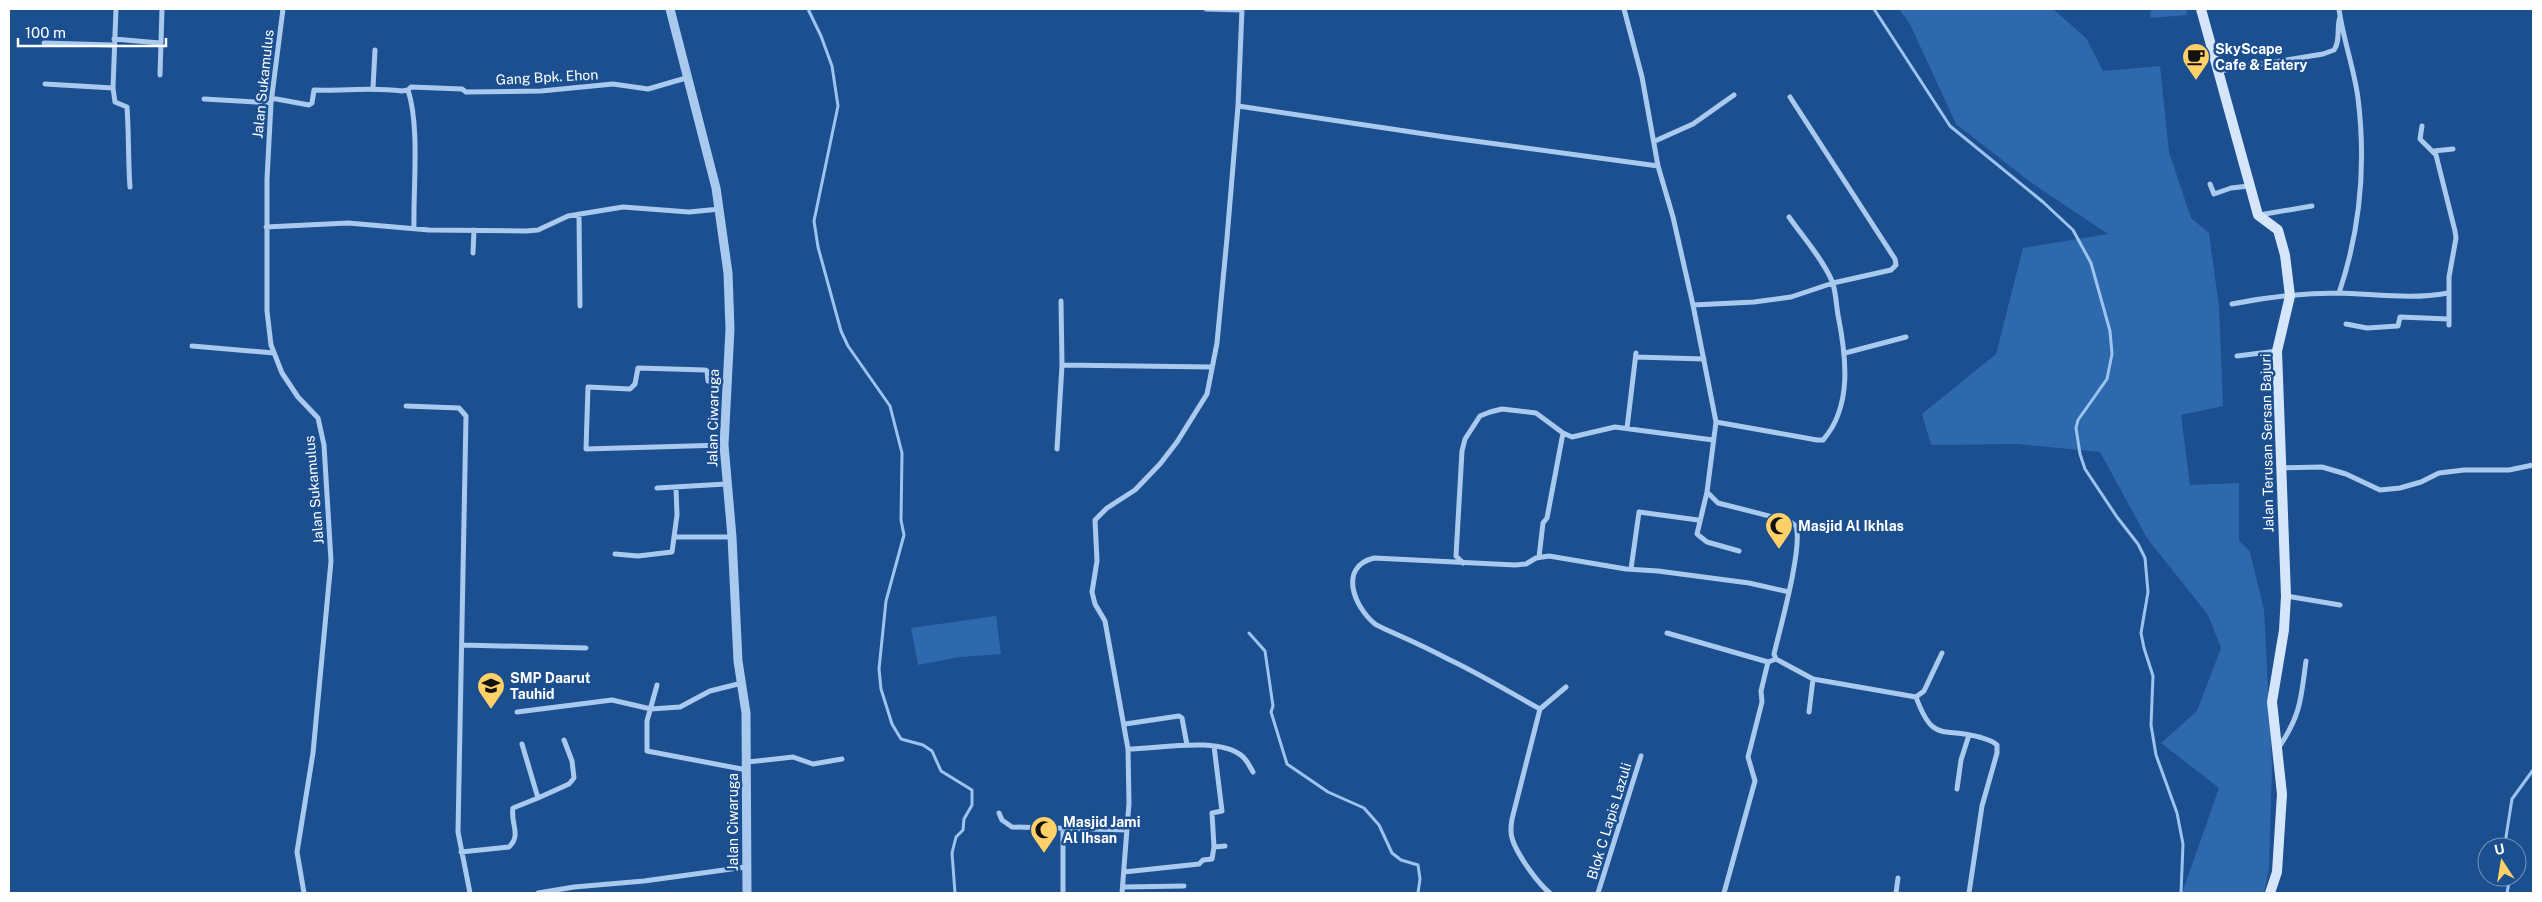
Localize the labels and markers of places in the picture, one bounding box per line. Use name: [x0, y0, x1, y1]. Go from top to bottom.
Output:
place label: SkyScape Cafe & Eatery: [2215, 41, 2308, 73]
cafe icon: SkyScape Cafe & Eatery: [2181, 42, 2211, 81]
mosque icon: Masjid Al Ikhlas: [1764, 511, 1794, 550]
place label: Masjid Al Ikhlas: [1798, 518, 1904, 534]
place label: SMP Daarut Tauhid: [510, 670, 591, 702]
school or university icon: SMP Daarut Tauhid: [476, 671, 506, 710]
place label: Masjid Jami Al Ihsan: [1063, 814, 1140, 846]
mosque icon: Masjid Jami Al Ihsan: [1029, 815, 1059, 854]

